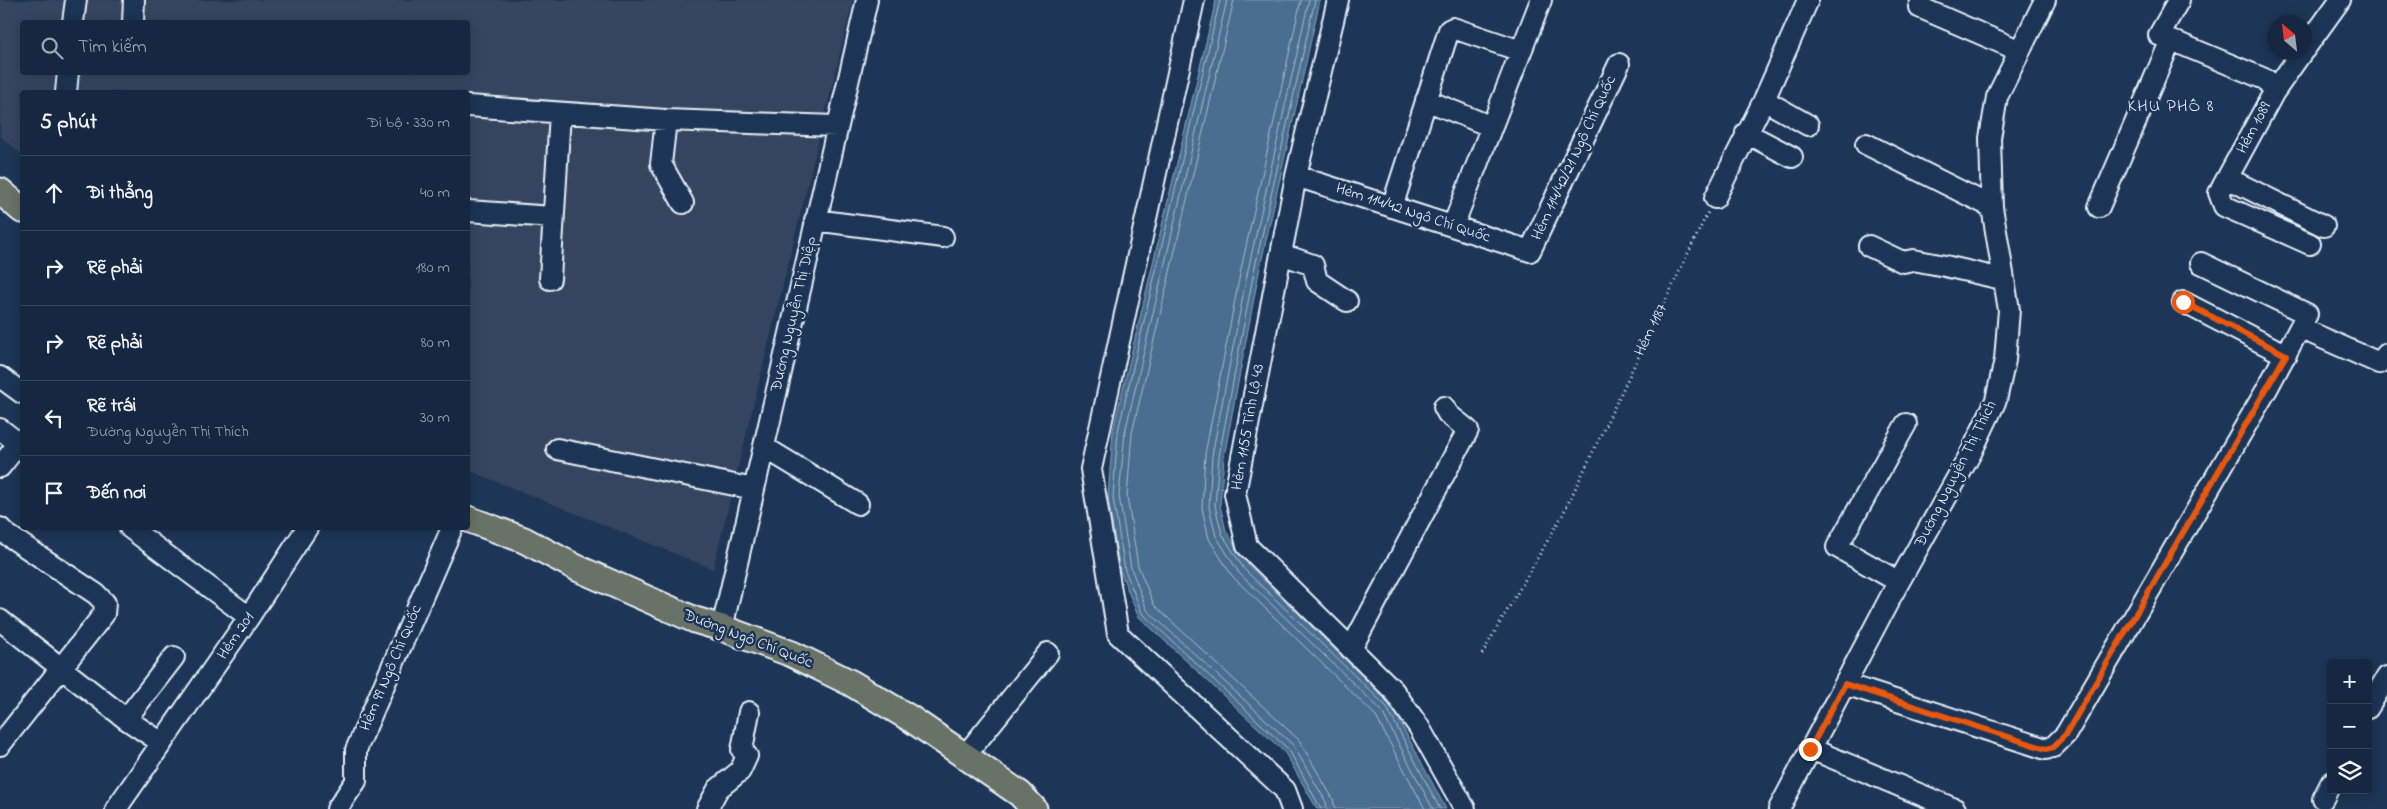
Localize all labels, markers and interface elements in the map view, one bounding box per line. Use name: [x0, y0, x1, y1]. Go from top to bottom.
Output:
north arrow: [2267, 15, 2312, 60]
search box: [20, 20, 470, 75]
icon: search: [38, 34, 66, 62]
text: Tìm kiếm: [78, 34, 147, 61]
street label: Hẻm 114/42/21 Ngô Chí Quốc: [1525, 71, 1623, 244]
district label: KHU PHỐ 8: [2128, 94, 2214, 120]
street label: Hẻm 1089: [2230, 98, 2278, 158]
text: 5 phút: [40, 108, 97, 138]
text: Đi bộ · 330 m: [367, 111, 450, 135]
street label: Hẻm 114/42 Ngô Chí Quốc: [1332, 177, 1494, 250]
icon: ahead: [40, 179, 68, 207]
text: Đi thẳng: [87, 180, 153, 207]
text: 40 m: [420, 181, 450, 205]
street label: Đường Nguyễn Thị Diệp: [764, 234, 824, 395]
icon: right: [40, 254, 68, 282]
text: Rẽ phải: [87, 255, 143, 282]
text: 180 m: [416, 256, 450, 280]
route start: [2172, 291, 2195, 314]
street label: Hẻm 1187: [1628, 299, 1674, 360]
icon: right: [40, 329, 68, 357]
text: Rẽ phải: [87, 330, 143, 357]
text: 80 m: [421, 331, 450, 355]
street label: Hẻm 1155 Tỉnh Lộ 43: [1225, 362, 1271, 492]
text: Rẽ trái: [87, 393, 136, 420]
street label: Đường Nguyễn Thị Thích: [1908, 396, 2003, 552]
icon: left: [40, 404, 68, 432]
text: 30 m: [420, 406, 450, 430]
text: Đường Nguyễn Thị Thích: [87, 420, 249, 444]
icon: arrive: [40, 479, 68, 507]
text: Đến nơi: [87, 480, 146, 507]
street label: Hẻm 99 Ngô Chí Quốc: [354, 600, 429, 735]
street label: Đường Ngô Chí Quốc: [679, 603, 817, 675]
street label: Hẻm 201: [211, 607, 261, 665]
map controls: [2327, 659, 2372, 794]
button: +: [2327, 659, 2372, 704]
button: −: [2327, 704, 2372, 749]
route end: [1799, 738, 1822, 761]
button: layers: [2327, 749, 2372, 794]

